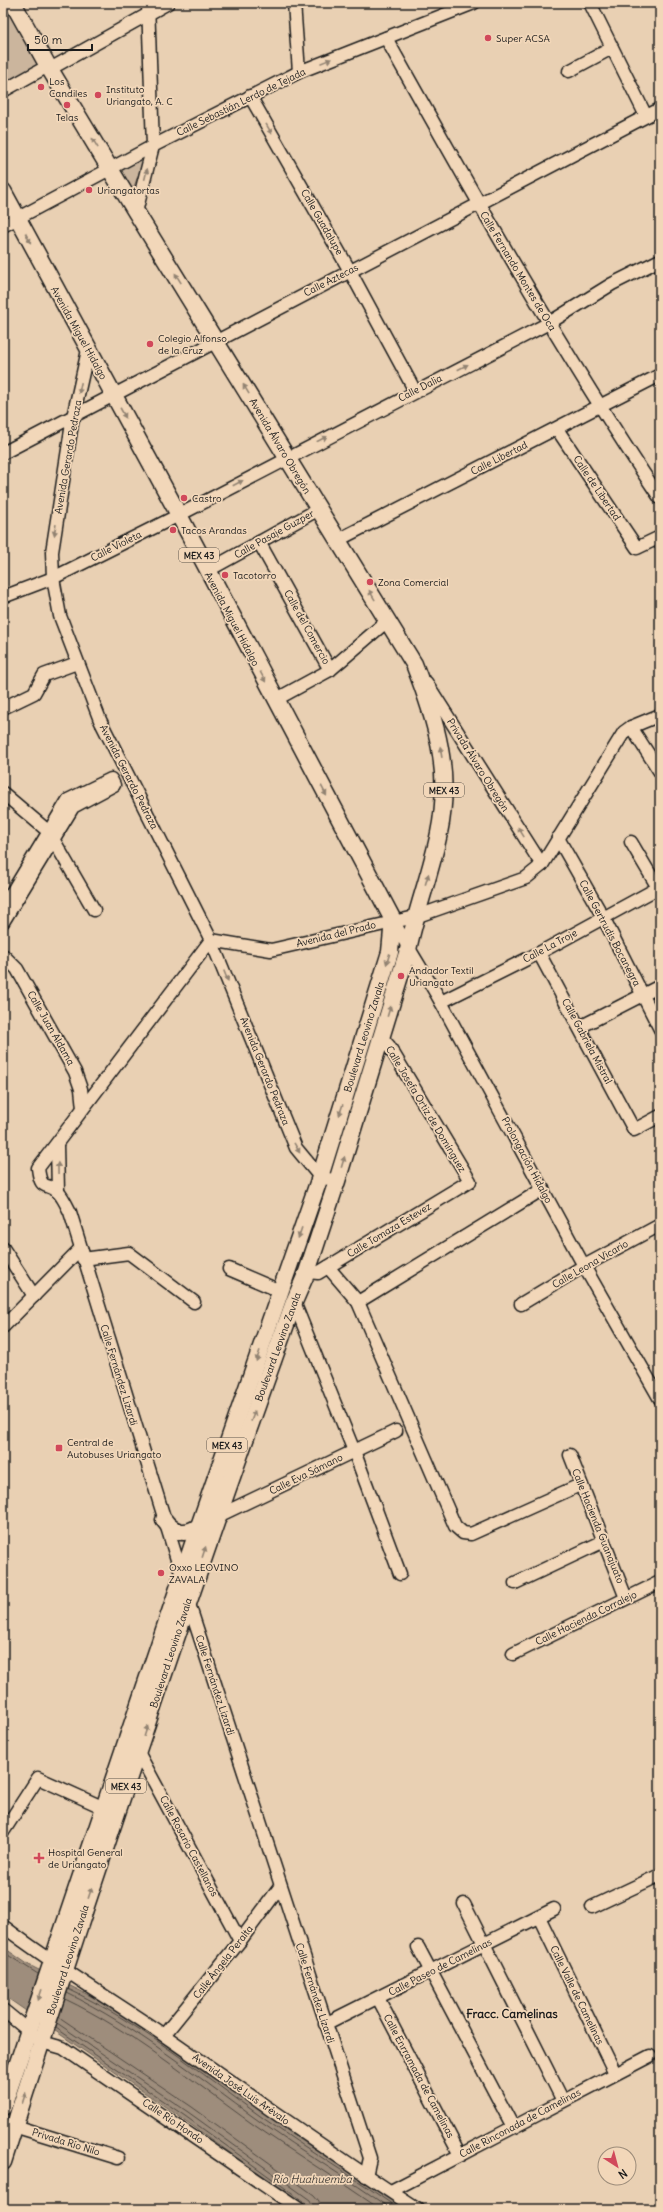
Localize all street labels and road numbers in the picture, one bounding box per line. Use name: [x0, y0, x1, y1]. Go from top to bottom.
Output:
street label: Calle Sebastián Lerdo de Tejada: [174, 65, 308, 139]
street label: Calle Guadalupe: [298, 187, 346, 257]
street label: Calle Fernando Montes de Oca: [477, 209, 559, 333]
street label: Calle Aztecas: [301, 260, 361, 299]
street label: Avenida Miguel Hidalgo: [48, 284, 110, 382]
street label: Calle Dalia: [396, 371, 444, 405]
street label: Avenida Álvaro Obregón: [246, 396, 314, 496]
street label: Avenida Gerardo Pedraza: [52, 399, 84, 515]
street label: Calle Libertad: [468, 438, 530, 478]
street label: Calle de Libertad: [570, 453, 624, 523]
street label: Calle Pasaje Guzper: [232, 507, 316, 561]
street label: Calle Violeta: [88, 528, 144, 564]
road number: MEX 43: [179, 548, 219, 562]
street label: Avenida Miguel Hidalgo: [202, 570, 263, 669]
street label: Calle del Comercio: [281, 587, 333, 667]
street label: Privada Álvaro Obregón: [444, 716, 512, 814]
street label: Avenida Gerardo Pedraza: [97, 722, 161, 832]
road number: MEX 43: [424, 783, 464, 797]
street label: Calle Gertrudis Bocanegra: [576, 878, 644, 989]
street label: Avenida del Prado: [295, 918, 378, 950]
street label: Calle La Troje: [521, 926, 579, 966]
street label: Boulevard Leovino Zavala: [341, 980, 387, 1094]
street label: Calle Juan Aldama: [24, 988, 78, 1068]
street label: Calle Gabriela Mistral: [559, 996, 615, 1086]
street label: Avenida Gerardo Pedraza: [237, 1015, 293, 1127]
street label: Calle Josefa Ortiz de Domínguez: [383, 1043, 469, 1175]
street label: Prolongación Hidalgo: [499, 1115, 555, 1206]
street label: Calle Tomaza Estevez: [344, 1200, 434, 1260]
street label: Calle Leona Vicario: [550, 1237, 631, 1291]
street label: Boulevard Leovino Zavala: [252, 1290, 304, 1403]
street label: Calle Fernández Lizardi: [97, 1323, 141, 1427]
road number: MEX 43: [207, 1438, 247, 1452]
street label: Calle Eva Sámano: [267, 1450, 345, 1497]
street label: Calle Hacienda Guanajuato: [569, 1467, 627, 1586]
street label: Calle Hacienda Corralejo: [533, 1588, 639, 1648]
street label: Boulevard Leovino Zavala: [147, 1596, 195, 1710]
street label: Calle Fernández Lizardi: [193, 1633, 237, 1737]
road number: MEX 43: [106, 1779, 146, 1793]
street label: Calle Rosario Castellanos: [157, 1793, 221, 1899]
street label: Boulevard Leovino Zavala: [44, 1903, 92, 2017]
street label: Calle Ángela Peralta: [190, 1922, 256, 2001]
street label: Calle Paseo de Camelinas: [386, 1935, 494, 1999]
street label: Calle Fernández Lizardi: [293, 1941, 337, 2045]
street label: Calle Valle de Camelinas: [547, 1943, 607, 2047]
street label: Calle Enrramada de Camelinas: [381, 2012, 458, 2141]
street label: Avenida José Luis Arévalo: [190, 2050, 293, 2128]
street label: Calle Rinconada de Camelinas: [457, 2085, 583, 2161]
street label: Calle Río Hondo: [140, 2096, 206, 2146]
street label: Privada Río Nilo: [30, 2126, 102, 2159]

